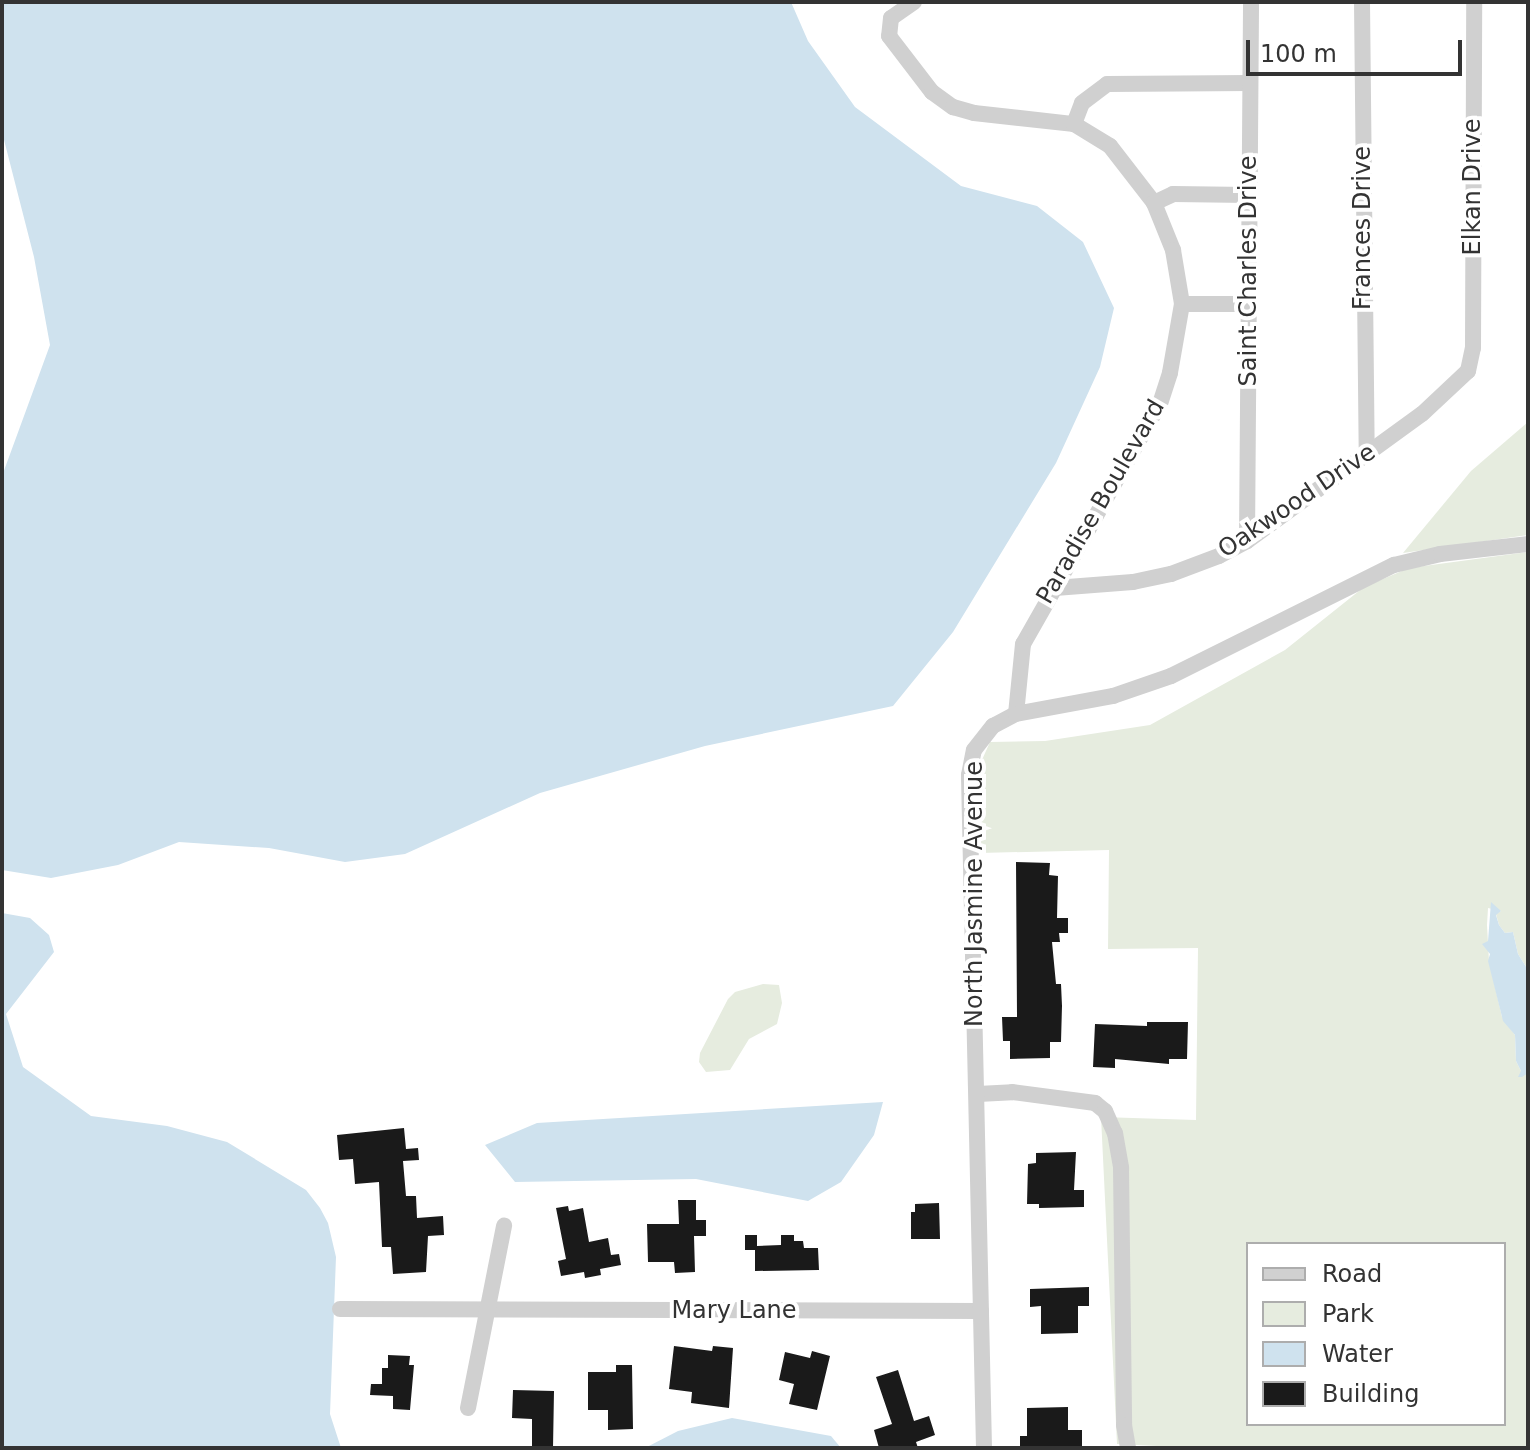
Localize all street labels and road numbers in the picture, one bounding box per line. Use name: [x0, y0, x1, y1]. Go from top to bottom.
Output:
street label: Elkan Drive: [1459, 119, 1487, 255]
street label: Frances Drive: [1349, 146, 1377, 310]
street label: Saint Charles Drive: [1235, 156, 1263, 386]
street label: Paradise Boulevard: [1031, 395, 1171, 609]
street label: Oakwood Drive: [1213, 438, 1381, 564]
street label: North Jasmine Avenue: [961, 761, 989, 1027]
street label: Mary Lane: [671, 1297, 797, 1325]

